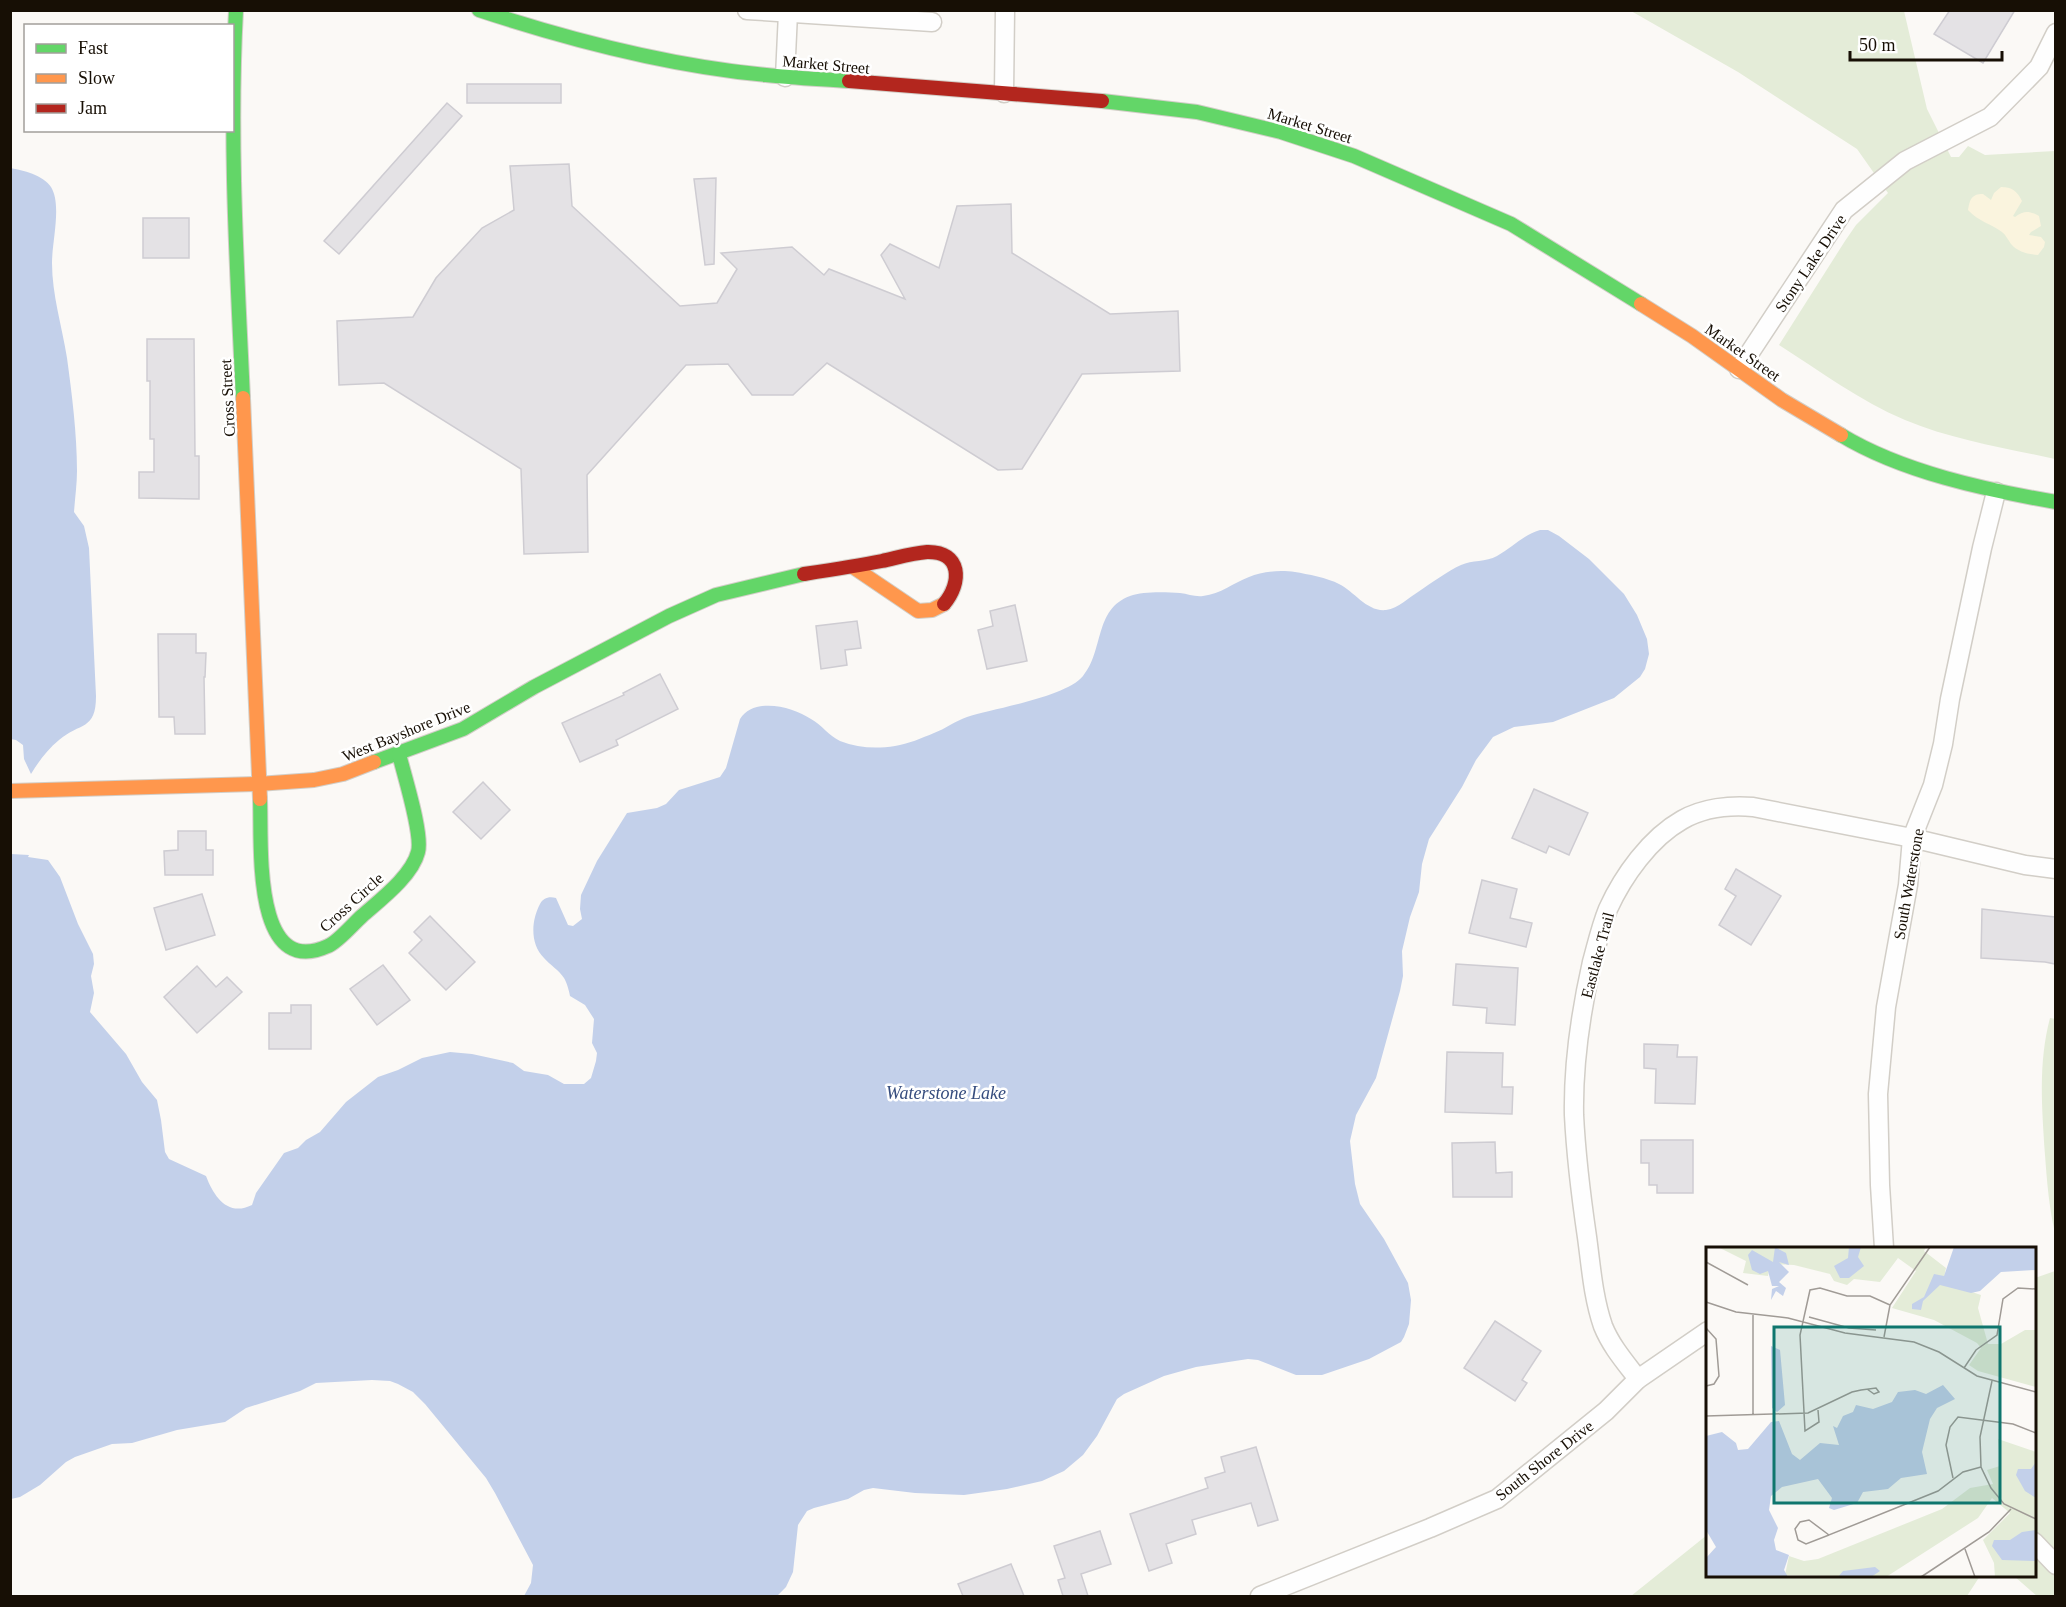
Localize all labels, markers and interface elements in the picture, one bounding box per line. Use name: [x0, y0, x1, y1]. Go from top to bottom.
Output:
legend: [24, 24, 234, 132]
scale bar: [1850, 24, 2002, 62]
text: 50 m: [1859, 35, 1896, 55]
text: Fast: [78, 38, 108, 58]
street label: Market Street: [782, 52, 871, 77]
text: Slow: [78, 68, 115, 88]
text: Jam: [78, 98, 107, 118]
street label: Market Street: [1266, 105, 1355, 147]
street label: Stony Lake Drive: [1772, 211, 1850, 316]
street label: Market Street: [1702, 320, 1784, 385]
street label: Cross Street: [217, 358, 238, 437]
street label: West Bayshore Drive: [340, 698, 473, 766]
street label: South Waterstone: [1890, 827, 1927, 941]
street label: Cross Circle: [316, 869, 387, 935]
street label: Eastlake Trail: [1578, 910, 1617, 1000]
water label: Waterstone Lake: [886, 1083, 1006, 1103]
inset map: [1706, 1247, 2036, 1577]
street label: South Shore Drive: [1492, 1417, 1596, 1504]

